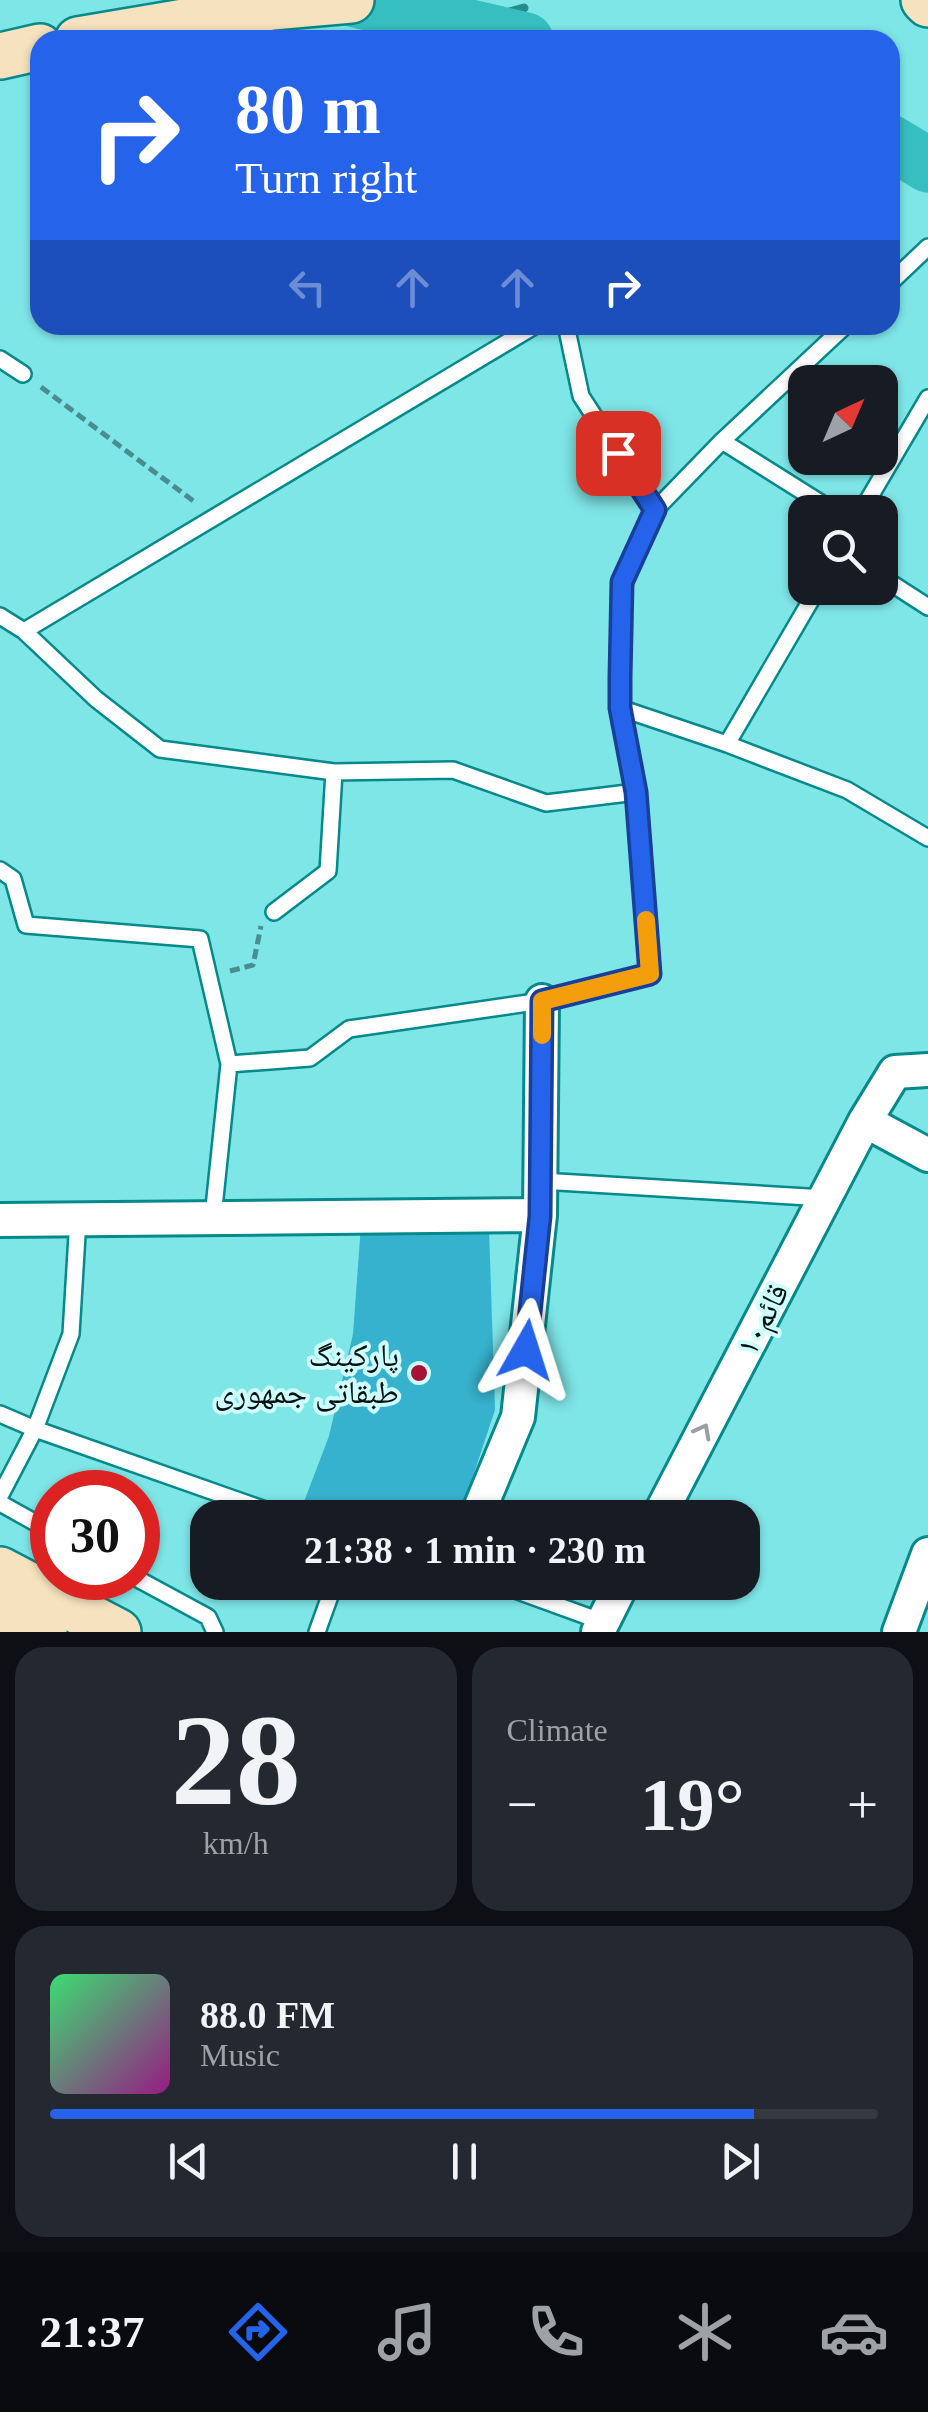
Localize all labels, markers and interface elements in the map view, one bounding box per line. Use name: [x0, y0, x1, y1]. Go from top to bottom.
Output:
icon: right: [70, 70, 200, 200]
text: 80 m: [235, 71, 381, 148]
text: Turn right: [235, 153, 417, 203]
icon: left: [280, 260, 335, 315]
icon: ahead: [385, 260, 440, 315]
icon: ahead: [490, 260, 545, 315]
icon: right: [595, 260, 650, 315]
north arrow: [788, 365, 898, 475]
map controls: [788, 365, 898, 605]
pin: [576, 411, 661, 496]
icon: arrive: [591, 426, 646, 481]
button: search: [788, 495, 898, 605]
street label: قائم۱۰: [728, 1277, 798, 1362]
position arrow: [474, 1298, 578, 1402]
place label: پارکینگ طبقاتی جمهوری: [214, 1337, 399, 1412]
marker: پارکینگ طبقاتی جمهوری: [408, 1362, 430, 1384]
one-way arrow: [691, 1424, 710, 1442]
speed limit sign: 30: [30, 1470, 160, 1600]
text: 21:38 · 1 min · 230 m: [304, 1529, 646, 1571]
text: 28: [171, 1688, 301, 1832]
text: Climate: [507, 1712, 608, 1748]
text: 19°: [640, 1763, 745, 1846]
text: −: [507, 1774, 538, 1835]
text: +: [847, 1774, 878, 1835]
text: km/h: [203, 1825, 269, 1861]
text: 88.0 FM: [200, 1994, 335, 2036]
text: Music: [200, 2037, 280, 2073]
icon: previous: [161, 2134, 216, 2189]
icon: pause: [437, 2134, 492, 2189]
icon: next: [713, 2134, 768, 2189]
icon: directions: [223, 2297, 293, 2367]
icon: music: [372, 2297, 442, 2367]
icon: phone: [521, 2297, 591, 2367]
icon: climate: [670, 2297, 740, 2367]
icon: car: [819, 2297, 889, 2367]
text: 21:37: [39, 2307, 144, 2357]

